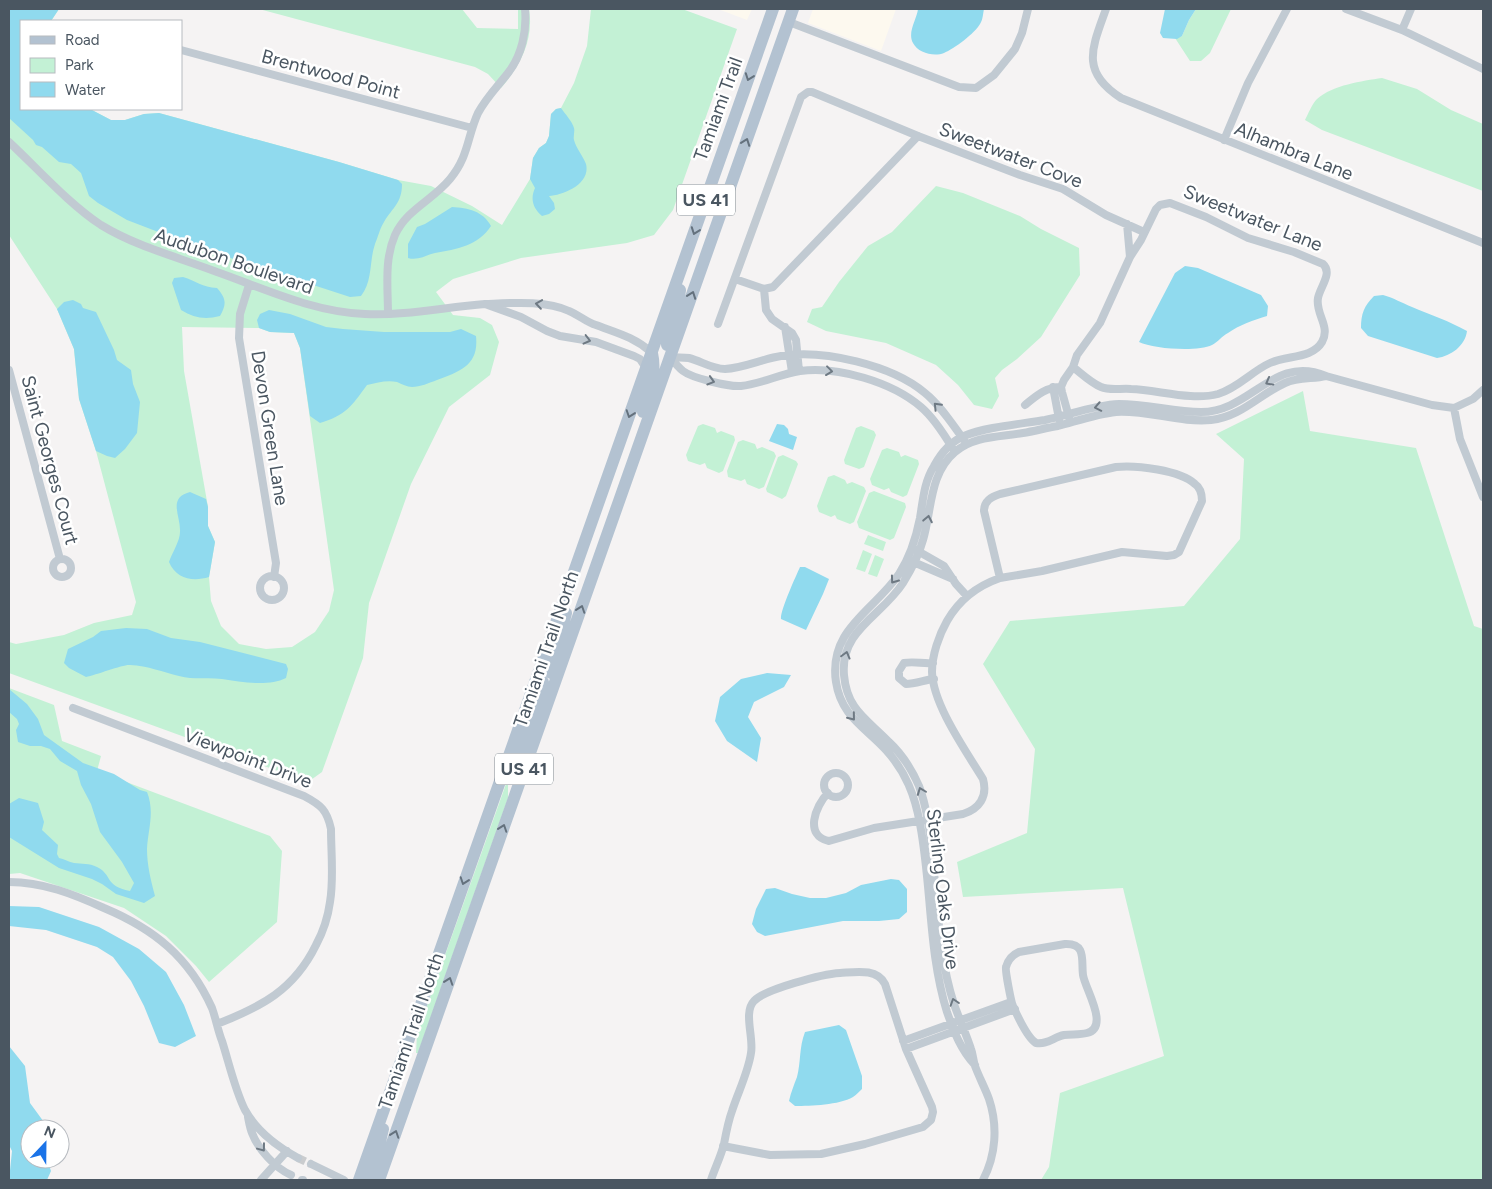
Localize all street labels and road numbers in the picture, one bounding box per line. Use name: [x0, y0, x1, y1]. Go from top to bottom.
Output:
street label: Brentwood Point: [259, 44, 403, 104]
street label: Tamiami Trail: [689, 54, 747, 164]
street label: Sweetwater Cove: [936, 117, 1086, 193]
street label: Alhambra Lane: [1231, 117, 1357, 185]
street label: Sweetwater Lane: [1180, 180, 1326, 256]
road number: US 41: [677, 184, 735, 216]
street label: Audubon Boulevard: [151, 223, 317, 299]
street label: Devon Green Lane: [246, 349, 294, 507]
street label: Saint Georges Court: [16, 373, 84, 547]
street label: Tamiami Trail North: [509, 568, 583, 730]
street label: Viewpoint Drive: [181, 723, 315, 793]
road number: US 41: [495, 754, 553, 784]
street label: Sterling Oaks Drive: [922, 807, 964, 971]
street label: Tamiami Trail North: [374, 950, 448, 1112]

